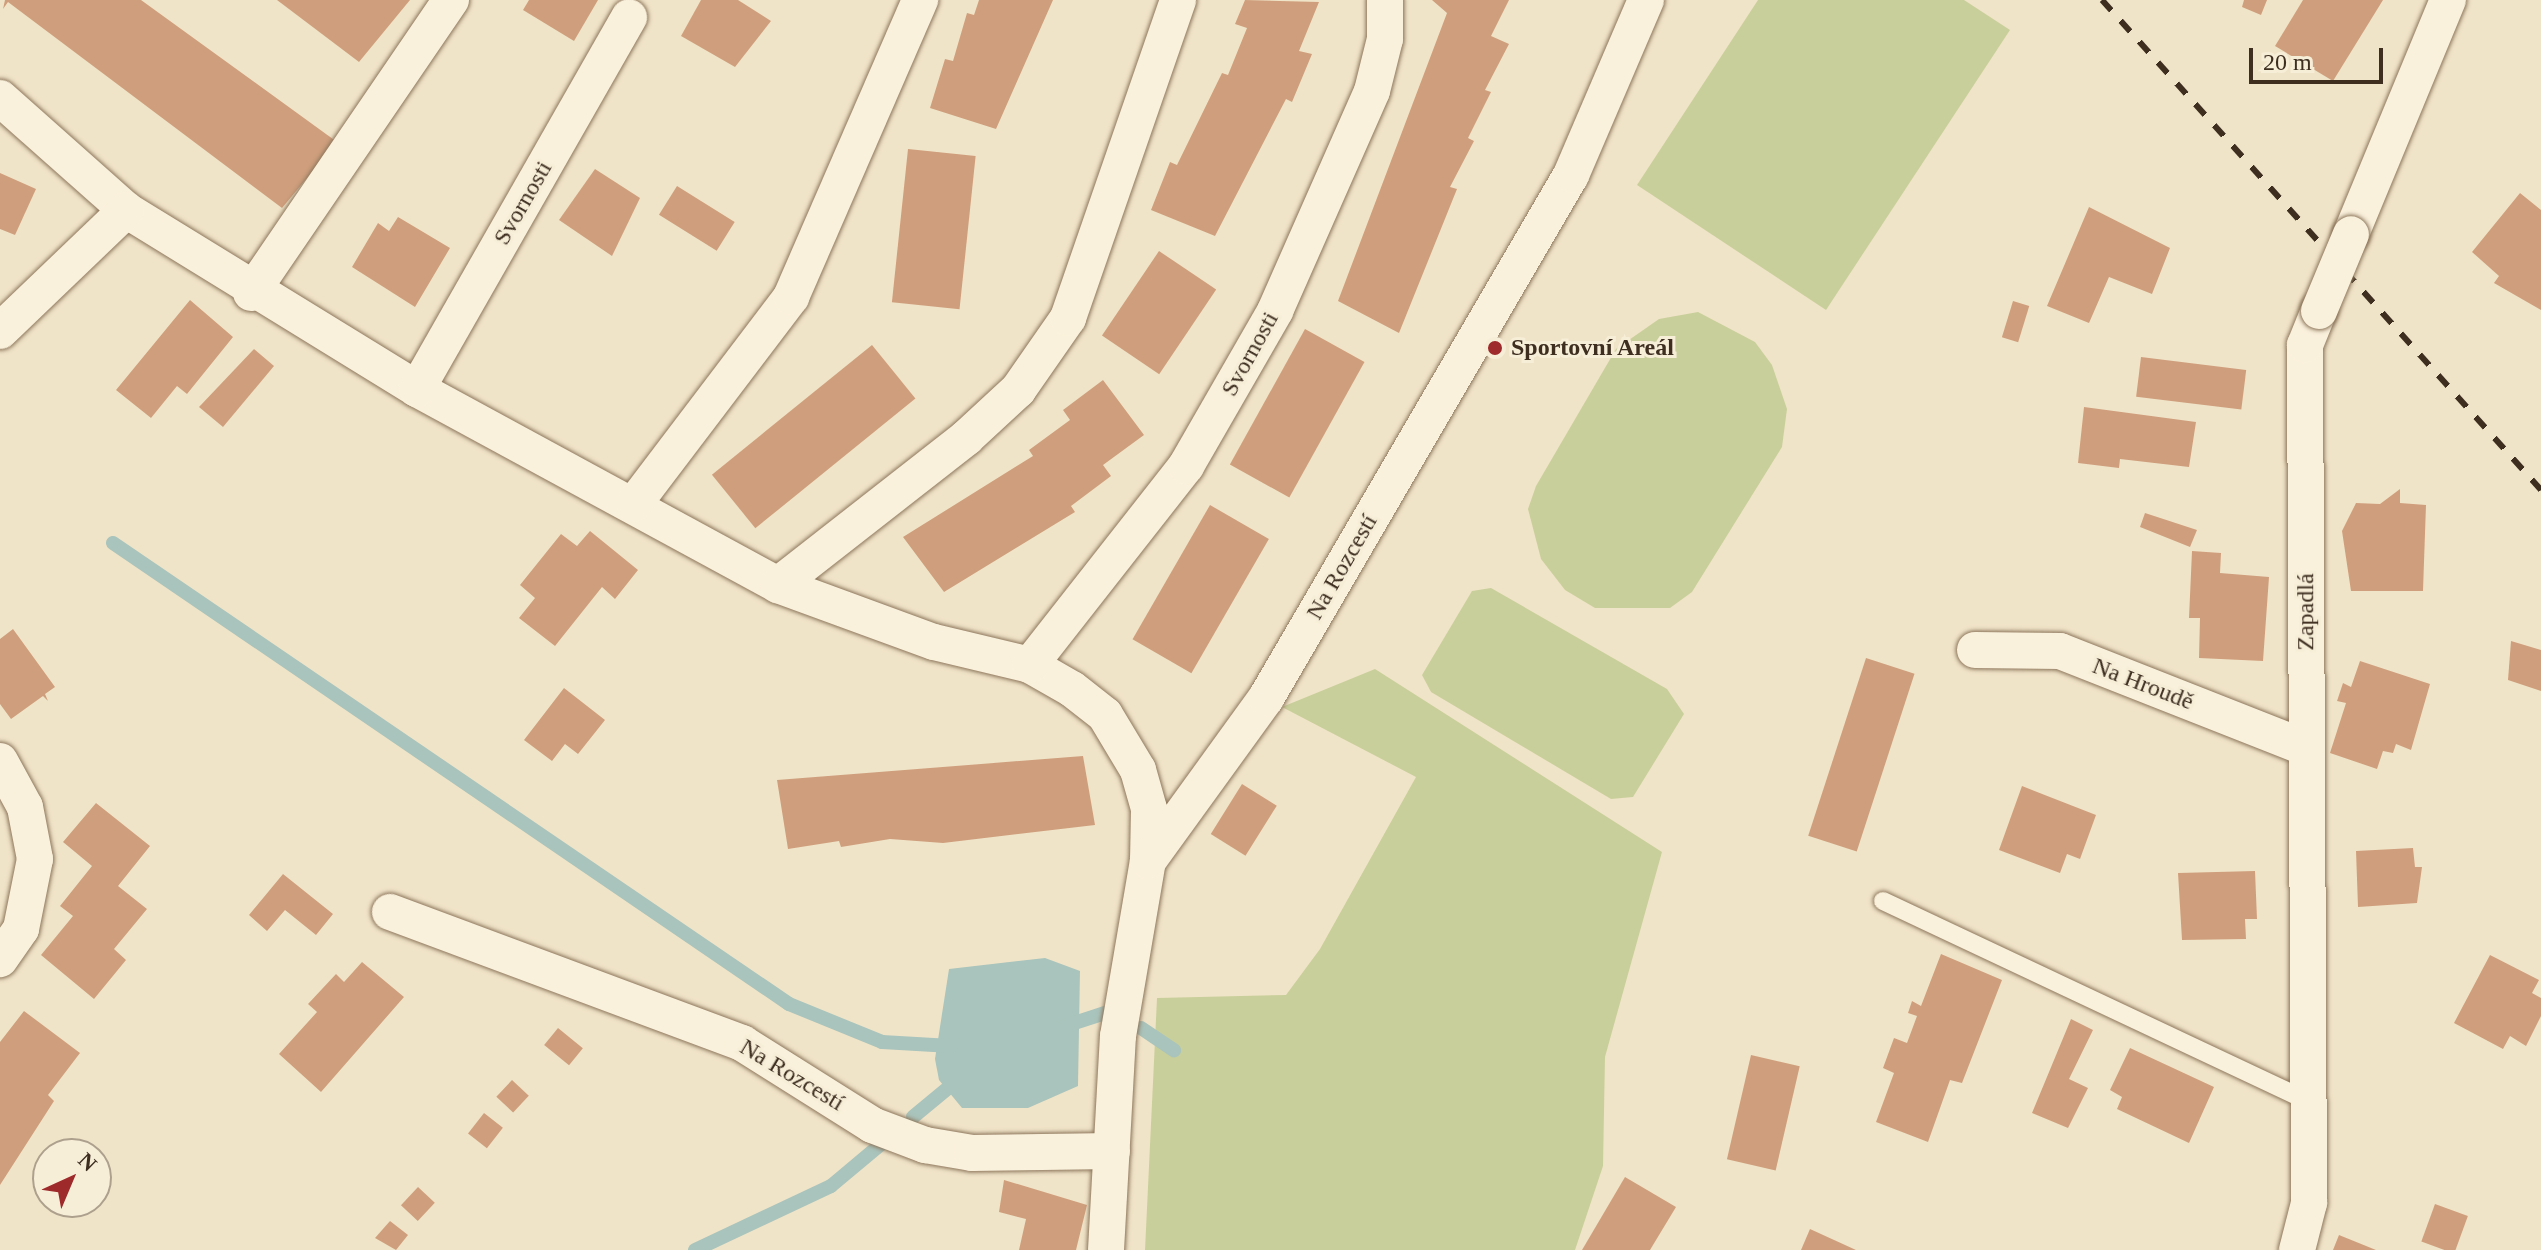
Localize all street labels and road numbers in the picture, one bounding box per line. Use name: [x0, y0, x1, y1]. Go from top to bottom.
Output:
street label: Svornosti: [488, 156, 558, 250]
street label: Svornosti: [1215, 307, 1285, 401]
street label: Na Rozcestí: [1300, 509, 1384, 625]
street label: Zapadlá: [2292, 573, 2320, 651]
street label: Na Hroudě: [2088, 652, 2198, 716]
street label: Na Rozcestí: [735, 1033, 849, 1117]

